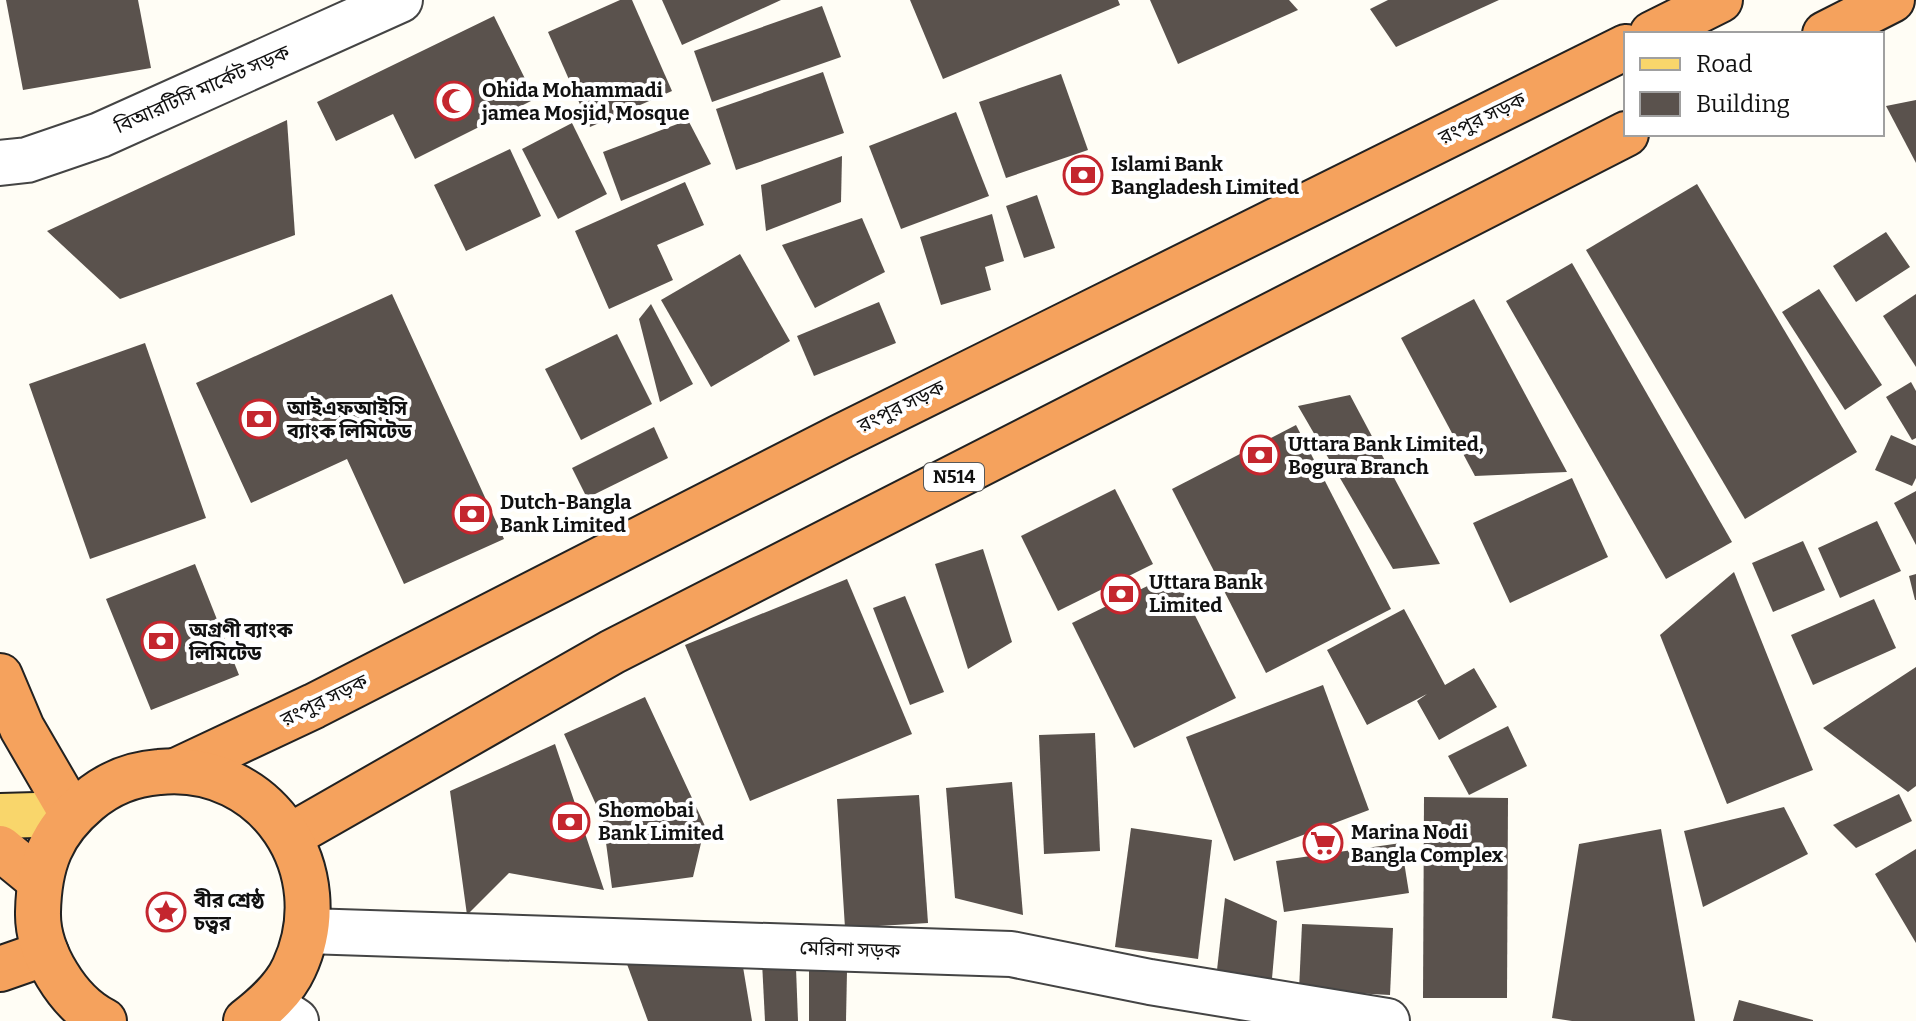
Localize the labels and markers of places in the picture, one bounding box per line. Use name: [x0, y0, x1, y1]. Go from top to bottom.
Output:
place label: Ohida Mohammadi jamea Mosjid, Mosque: [480, 78, 689, 125]
mosque icon: Ohida Mohammadi jamea Mosjid, Mosque: [433, 80, 475, 122]
place label: Islami Bank Bangladesh Limited: [1111, 152, 1299, 199]
bank icon: Islami Bank Bangladesh Limited: [1062, 154, 1104, 196]
place label: আইএফআইসি ব্যাংক লিমিটেড: [286, 396, 412, 443]
bank icon: আইএফআইসি ব্যাংক লিমিটেড: [238, 398, 280, 440]
place label: Uttara Bank Limited, Bogura Branch: [1288, 432, 1484, 479]
bank icon: Uttara Bank Limited, Bogura Branch: [1239, 434, 1281, 476]
place label: Dutch-Bangla Bank Limited: [500, 490, 632, 537]
bank icon: Dutch-Bangla Bank Limited: [451, 493, 493, 535]
place label: Uttara Bank Limited: [1149, 570, 1263, 617]
bank icon: Uttara Bank Limited: [1100, 573, 1142, 615]
place label: অগ্রণী ব্যাংক লিমিটেড: [188, 618, 294, 665]
bank icon: অগ্রণী ব্যাংক লিমিটেড: [140, 620, 182, 662]
place label: Shomobai Bank Limited: [598, 798, 724, 845]
bank icon: Shomobai Bank Limited: [549, 801, 591, 843]
place label: Marina Nodi Bangla Complex: [1351, 820, 1504, 867]
supermarket icon: Marina Nodi Bangla Complex: [1302, 822, 1344, 864]
place label: বীর শ্রেষ্ঠ চত্বর: [193, 887, 265, 935]
place icon: বীর শ্রেষ্ঠ চত্বর: [145, 891, 187, 933]

